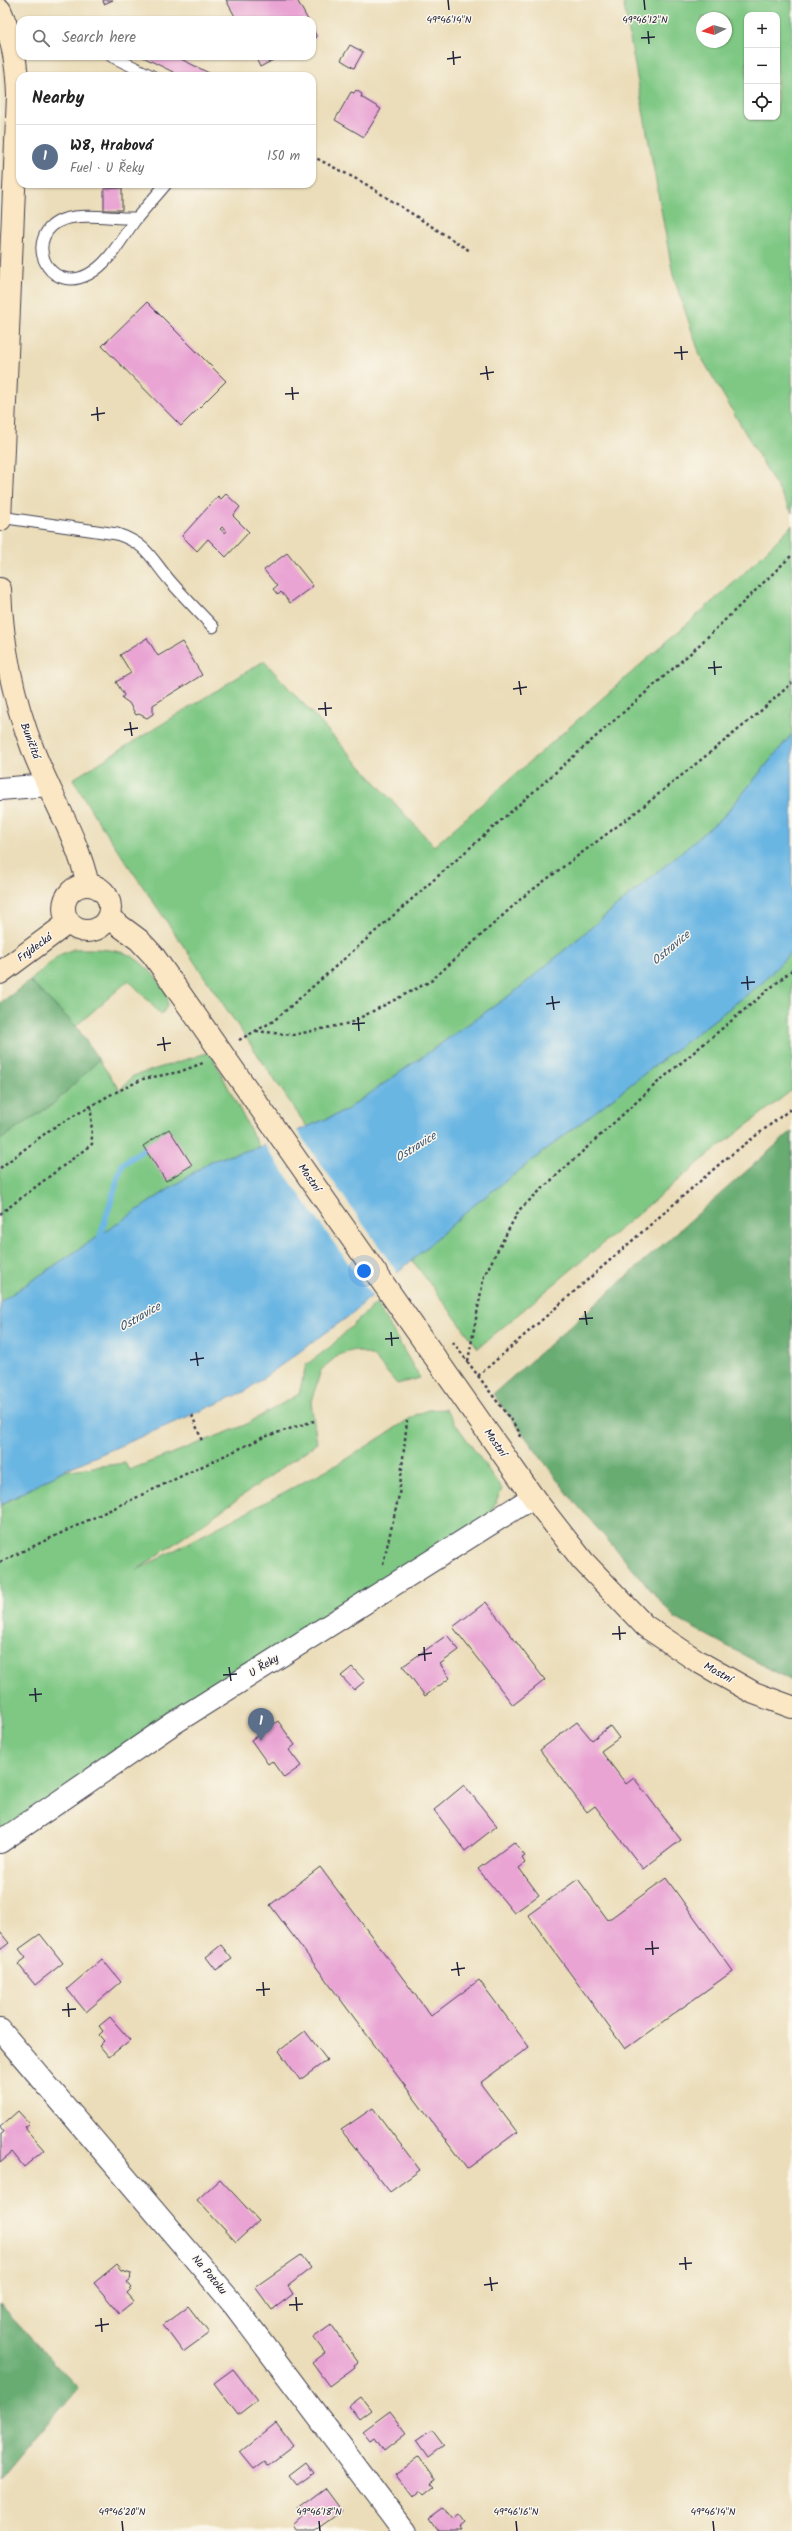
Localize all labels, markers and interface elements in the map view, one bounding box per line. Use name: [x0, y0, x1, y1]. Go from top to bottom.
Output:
text: 49°46'14"N: [426, 12, 472, 28]
text: 49°46'12"N: [622, 12, 668, 28]
north arrow: [696, 12, 732, 48]
map controls: [744, 12, 780, 120]
button: +: [744, 12, 780, 48]
search box: [16, 16, 316, 60]
text: Search here: [62, 26, 136, 50]
icon: search: [30, 27, 52, 49]
button: −: [744, 48, 780, 84]
button: locate: [744, 84, 780, 120]
text: Nearby: [32, 85, 84, 112]
text: W8, Hrabová: [70, 134, 153, 158]
text: 1: [43, 146, 47, 167]
text: 150 m: [267, 146, 300, 167]
text: Fuel · U Řeky: [70, 158, 144, 179]
street label: Buničitá: [15, 720, 46, 764]
water label: Ostravice: [648, 925, 696, 970]
street label: Frýdecká: [13, 928, 58, 967]
water label: Ostravice: [392, 1126, 442, 1167]
street label: Mostní: [293, 1160, 327, 1198]
your location: [354, 1261, 374, 1281]
water label: Ostravice: [116, 1297, 166, 1337]
street label: Mostní: [479, 1425, 513, 1463]
street label: U Řeky: [245, 1649, 283, 1682]
street label: Mostní: [700, 1658, 738, 1690]
pin: 1: [248, 1708, 274, 1741]
street label: Na Potoku: [187, 2251, 232, 2300]
text: 49°46'20"N: [98, 2504, 146, 2520]
text: 49°46'18"N: [296, 2504, 342, 2520]
text: 49°46'16"N: [493, 2504, 539, 2520]
text: 49°46'14"N: [690, 2504, 736, 2520]

